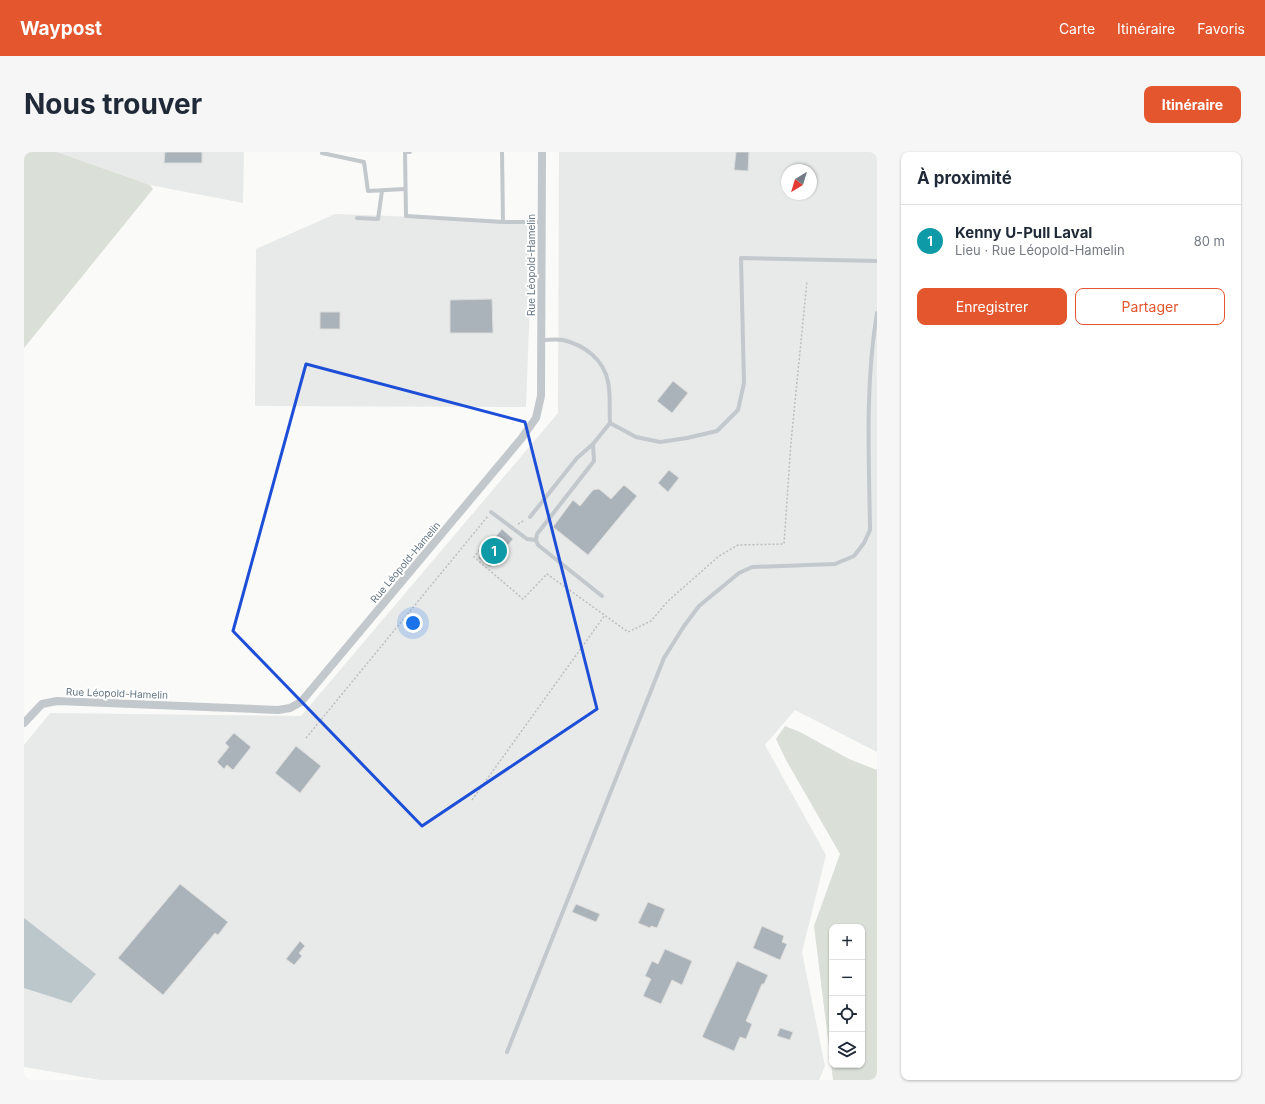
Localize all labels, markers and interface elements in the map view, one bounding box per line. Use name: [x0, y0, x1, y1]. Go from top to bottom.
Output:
text: Waypost: [20, 17, 102, 40]
text: Carte: [1059, 20, 1095, 37]
text: Itinéraire: [1117, 20, 1175, 37]
text: Favoris: [1197, 20, 1245, 37]
button: Itinéraire: [1144, 86, 1241, 123]
text: Nous trouver: [24, 87, 202, 121]
north arrow: [781, 164, 817, 200]
text: À proximité: [917, 168, 1012, 188]
street label: Rue Léopold-Hamelin: [525, 214, 537, 316]
text: Kenny U-Pull Laval: [955, 223, 1092, 242]
text: 1: [927, 233, 933, 249]
text: 80 m: [1194, 233, 1225, 249]
text: Lieu · Rue Léopold-Hamelin: [955, 242, 1125, 258]
button: Enregistrer: [917, 288, 1067, 325]
button: Partager: [1075, 288, 1225, 325]
street label: Rue Léopold-Hamelin: [368, 519, 442, 605]
pin: 1: [481, 536, 507, 566]
your location: [403, 613, 423, 633]
street label: Rue Léopold-Hamelin: [66, 685, 168, 701]
map controls: [829, 924, 865, 1068]
button: +: [829, 924, 865, 960]
button: −: [829, 960, 865, 996]
button: locate: [829, 996, 865, 1032]
button: layers: [829, 1032, 865, 1068]

